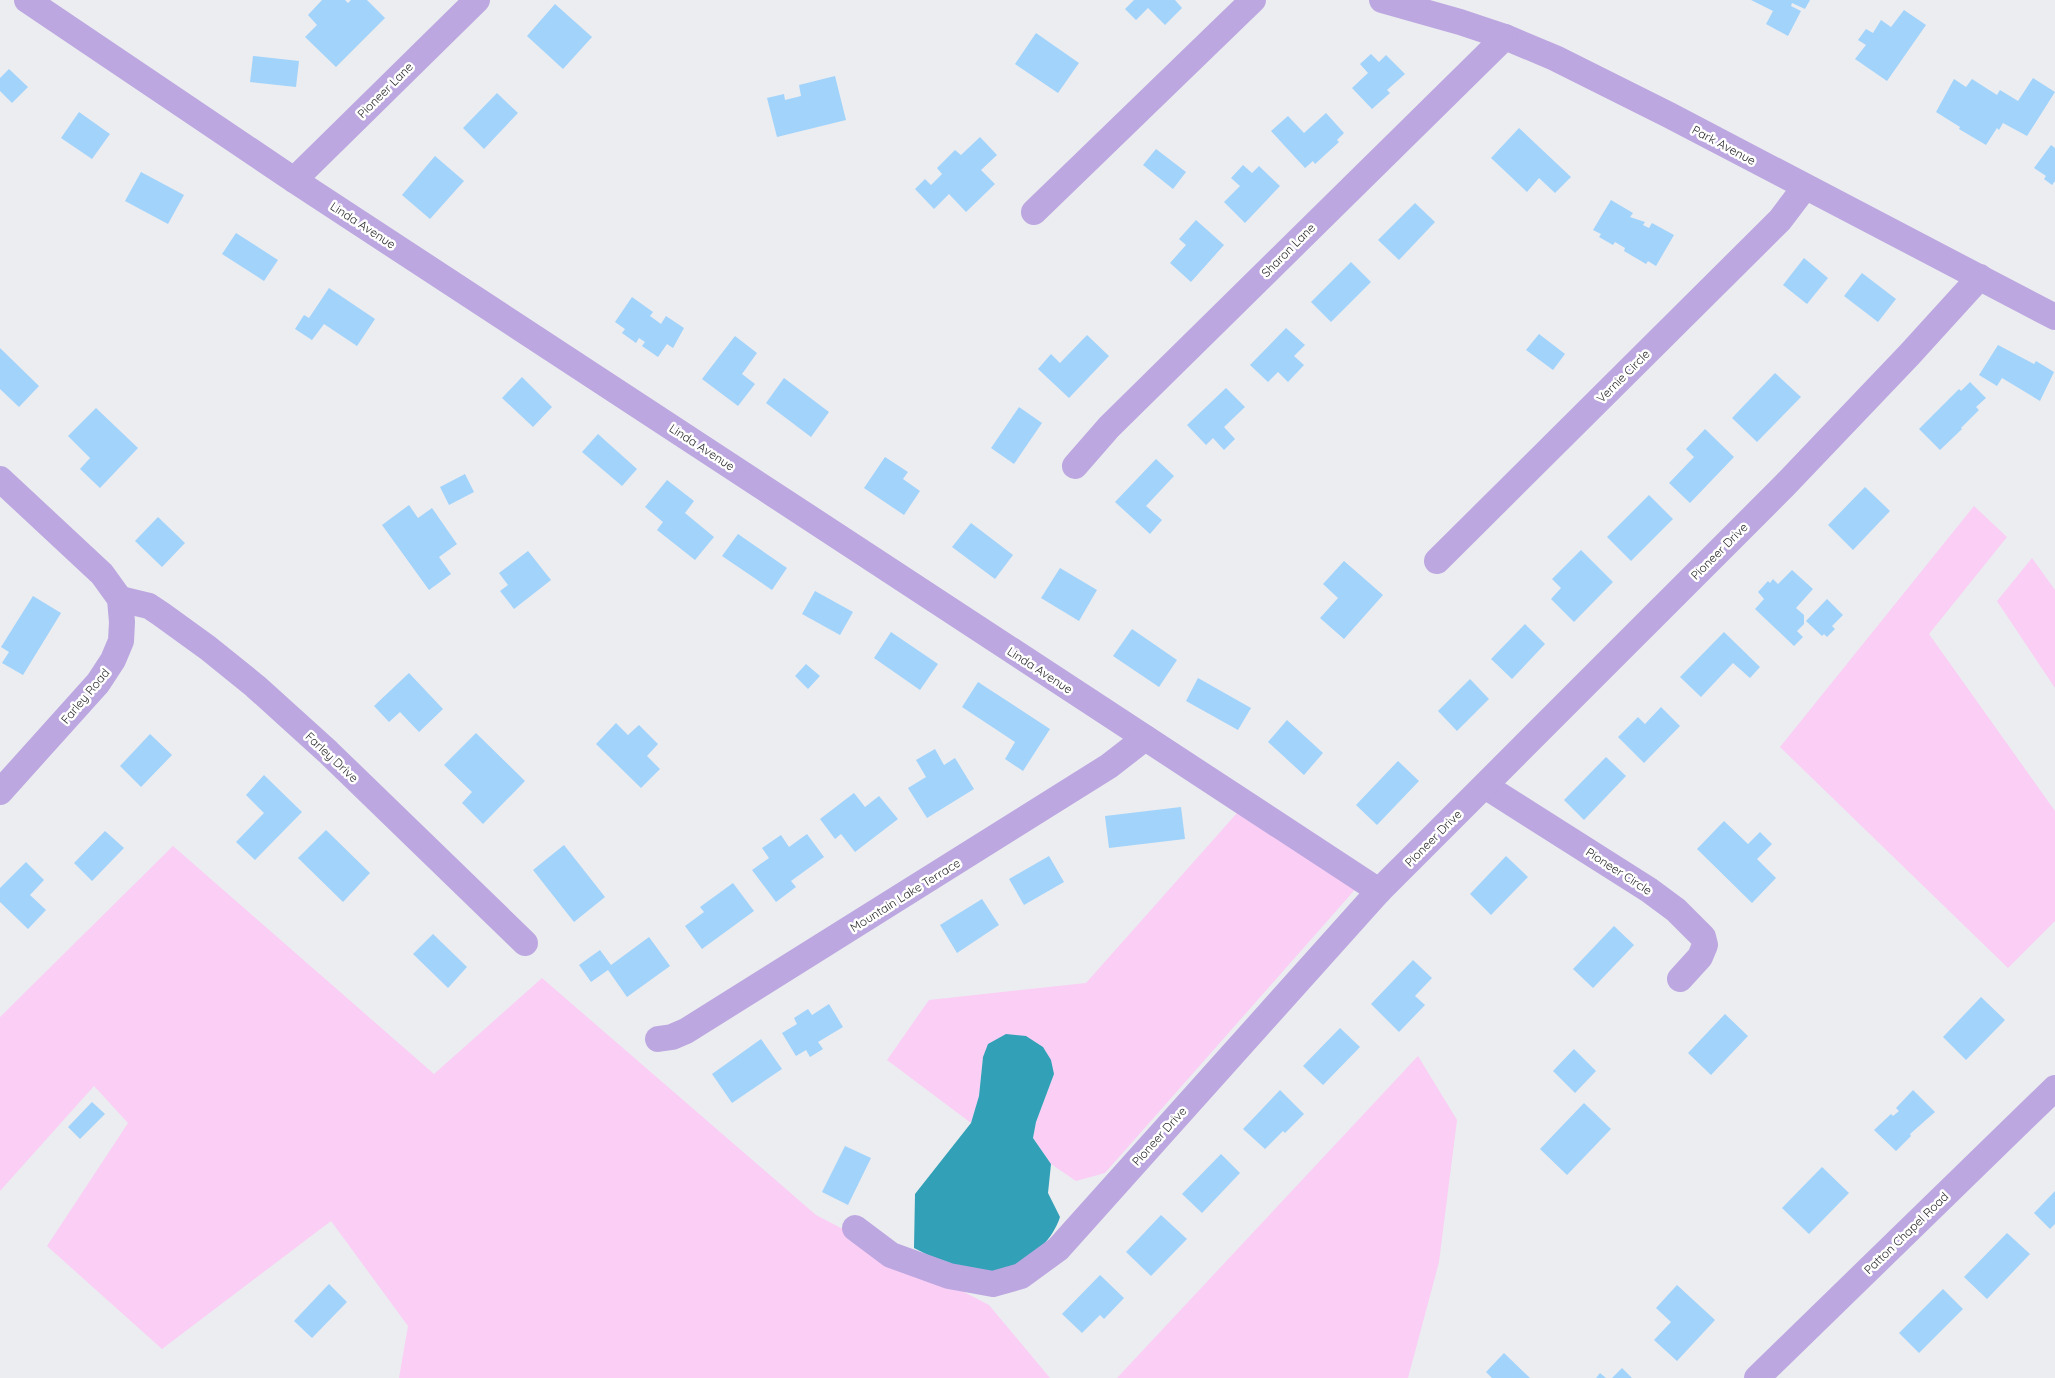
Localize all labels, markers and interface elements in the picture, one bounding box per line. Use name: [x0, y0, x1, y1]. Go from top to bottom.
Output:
street label: Pioneer Lane: [354, 59, 416, 121]
street label: Park Avenue: [1690, 122, 1758, 168]
street label: Linda Avenue: [328, 198, 399, 252]
street label: Sharon Lane: [1258, 220, 1318, 280]
street label: Vernie Circle: [1593, 346, 1653, 406]
street label: Linda Avenue: [667, 420, 738, 474]
street label: Pioneer Drive: [1687, 519, 1751, 583]
street label: Linda Avenue: [1005, 643, 1076, 697]
street label: Farley Road: [58, 665, 112, 727]
street label: Farley Drive: [302, 729, 362, 785]
street label: Pioneer Drive: [1401, 806, 1465, 870]
street label: Pioneer Circle: [1583, 844, 1655, 898]
street label: Mountain Lake Terrace: [847, 855, 963, 935]
street label: Pioneer Drive: [1129, 1103, 1190, 1169]
street label: Patton Chapel Road: [1861, 1189, 1951, 1277]

